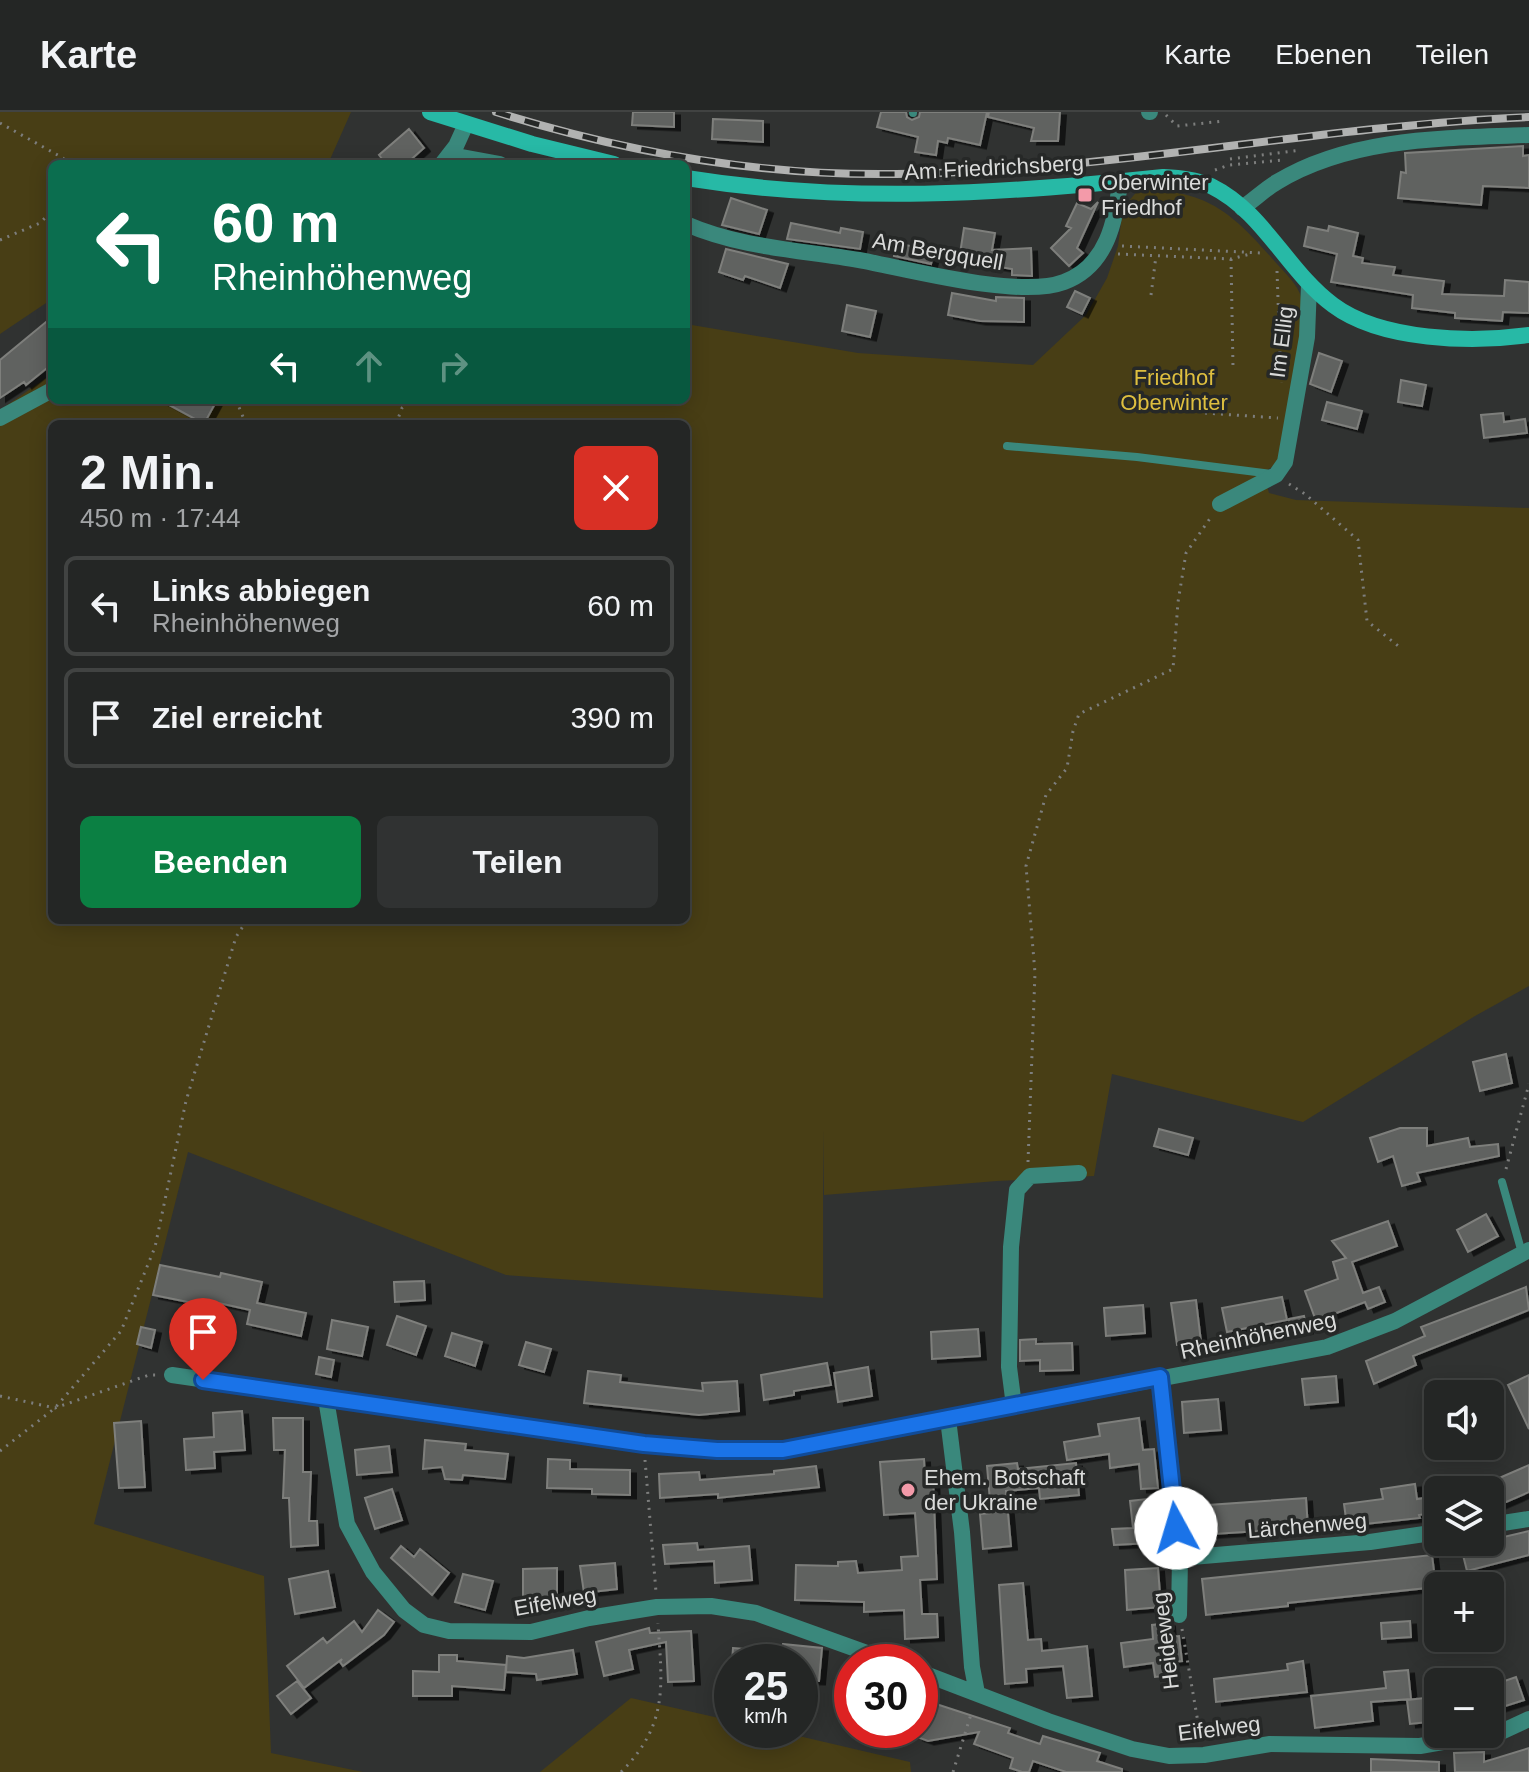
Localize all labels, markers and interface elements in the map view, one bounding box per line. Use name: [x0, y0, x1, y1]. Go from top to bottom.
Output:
text: Karte: [40, 34, 137, 76]
text: Karte: [1164, 39, 1231, 70]
text: Ebenen: [1275, 39, 1372, 70]
text: Teilen: [1416, 39, 1489, 70]
street label: Am Friedrichsberg: [904, 150, 1084, 185]
place label: Oberwinter Friedhof: [1101, 170, 1209, 220]
marker: Oberwinter Friedhof: [1076, 186, 1094, 204]
text: 60 m: [212, 191, 340, 254]
icon: left: [80, 192, 184, 296]
street label: Am Bergquell: [871, 228, 1005, 275]
text: Rheinhöhenweg: [212, 257, 472, 298]
street label: Im Ellig: [1265, 305, 1298, 379]
icon: left: [263, 344, 307, 388]
icon: ahead: [347, 344, 391, 388]
icon: right: [431, 344, 475, 388]
park label: Friedhof Oberwinter: [1120, 365, 1228, 415]
text: 2 Min.: [80, 446, 216, 499]
button: close: [574, 446, 658, 530]
text: 450 m · 17:44: [80, 503, 240, 533]
text: Links abbiegen: [152, 574, 370, 607]
icon: left: [84, 584, 128, 628]
text: 60 m: [587, 589, 654, 622]
text: Rheinhöhenweg: [152, 608, 340, 638]
icon: arrive: [84, 696, 128, 740]
text: Ziel erreicht: [152, 701, 322, 734]
text: 390 m: [571, 701, 654, 734]
button: Beenden: [80, 816, 361, 908]
button: Teilen: [377, 816, 658, 908]
pin: [169, 1298, 237, 1380]
street label: Rheinhöhenweg: [1178, 1307, 1338, 1364]
icon: arrive: [181, 1310, 225, 1354]
map controls: [1424, 1380, 1504, 1748]
button: sound: [1424, 1380, 1504, 1460]
place label: Ehem. Botschaft der Ukraine: [924, 1465, 1085, 1515]
button: layers: [1424, 1476, 1504, 1556]
marker: Ehem. Botschaft der Ukraine: [899, 1481, 917, 1499]
position arrow: [1134, 1486, 1218, 1570]
street label: Lärchenweg: [1246, 1508, 1368, 1543]
button: +: [1424, 1572, 1504, 1652]
street label: Eifelweg: [512, 1582, 598, 1621]
street label: Heideweg: [1147, 1591, 1184, 1691]
speed limit sign: 30: [834, 1644, 938, 1748]
text: 25: [744, 1664, 788, 1708]
button: −: [1424, 1668, 1504, 1748]
text: km/h: [744, 1705, 788, 1727]
street label: Eifelweg: [1176, 1711, 1262, 1746]

